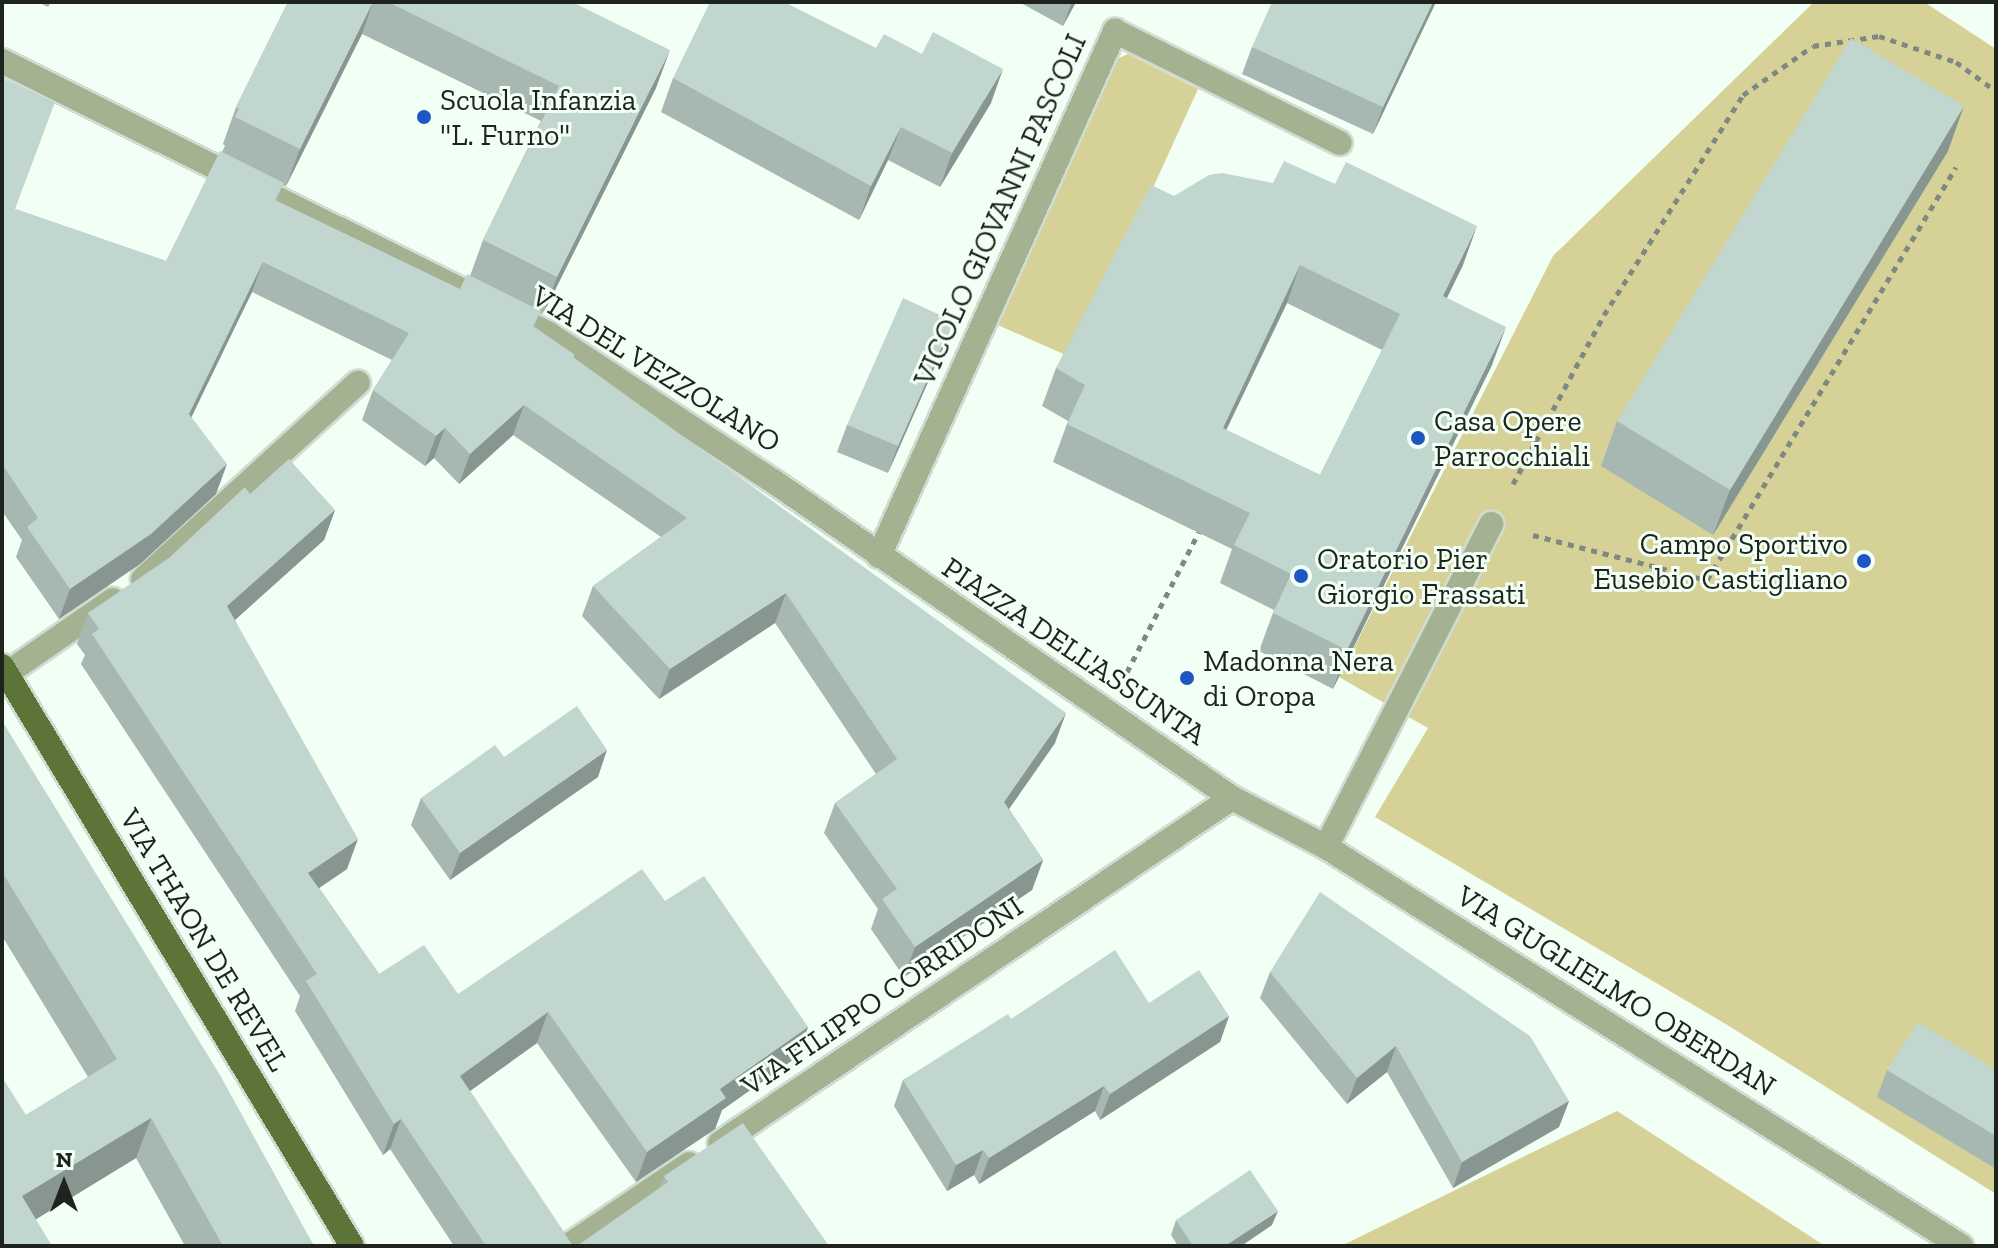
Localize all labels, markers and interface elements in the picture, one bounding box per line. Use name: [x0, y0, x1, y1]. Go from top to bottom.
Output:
street label: VICOLO GIOVANNI PASCOLI: [906, 29, 1094, 391]
place label: Scuola Infanzia "L. Furno": [440, 82, 636, 152]
marker: Scuola Infanzia "L. Furno": [415, 108, 433, 126]
street label: VIA DEL VEZZOLANO: [524, 277, 788, 461]
place label: Casa Opere Parrocchiali: [1434, 403, 1590, 474]
marker: Casa Opere Parrocchiali: [1409, 429, 1427, 447]
place label: Campo Sportivo Eusebio Castigliano: [1593, 526, 1848, 596]
place label: Oratorio Pier Giorgio Frassati: [1317, 541, 1525, 612]
street label: PIAZZA DELL'ASSUNTA: [935, 549, 1213, 753]
marker: Campo Sportivo Eusebio Castigliano: [1855, 552, 1873, 570]
marker: Oratorio Pier Giorgio Frassati: [1292, 567, 1310, 585]
place label: Madonna Nera di Oropa: [1203, 643, 1394, 714]
marker: Madonna Nera di Oropa: [1178, 669, 1196, 687]
street label: VIA THAON DE REVEL: [111, 802, 297, 1078]
street label: VIA GUGLIELMO OBERDAN: [1449, 878, 1783, 1104]
street label: VIA FILIPPO CORRIDONI: [734, 888, 1030, 1104]
north arrow: [24, 1144, 104, 1224]
text: N: [56, 1146, 72, 1173]

